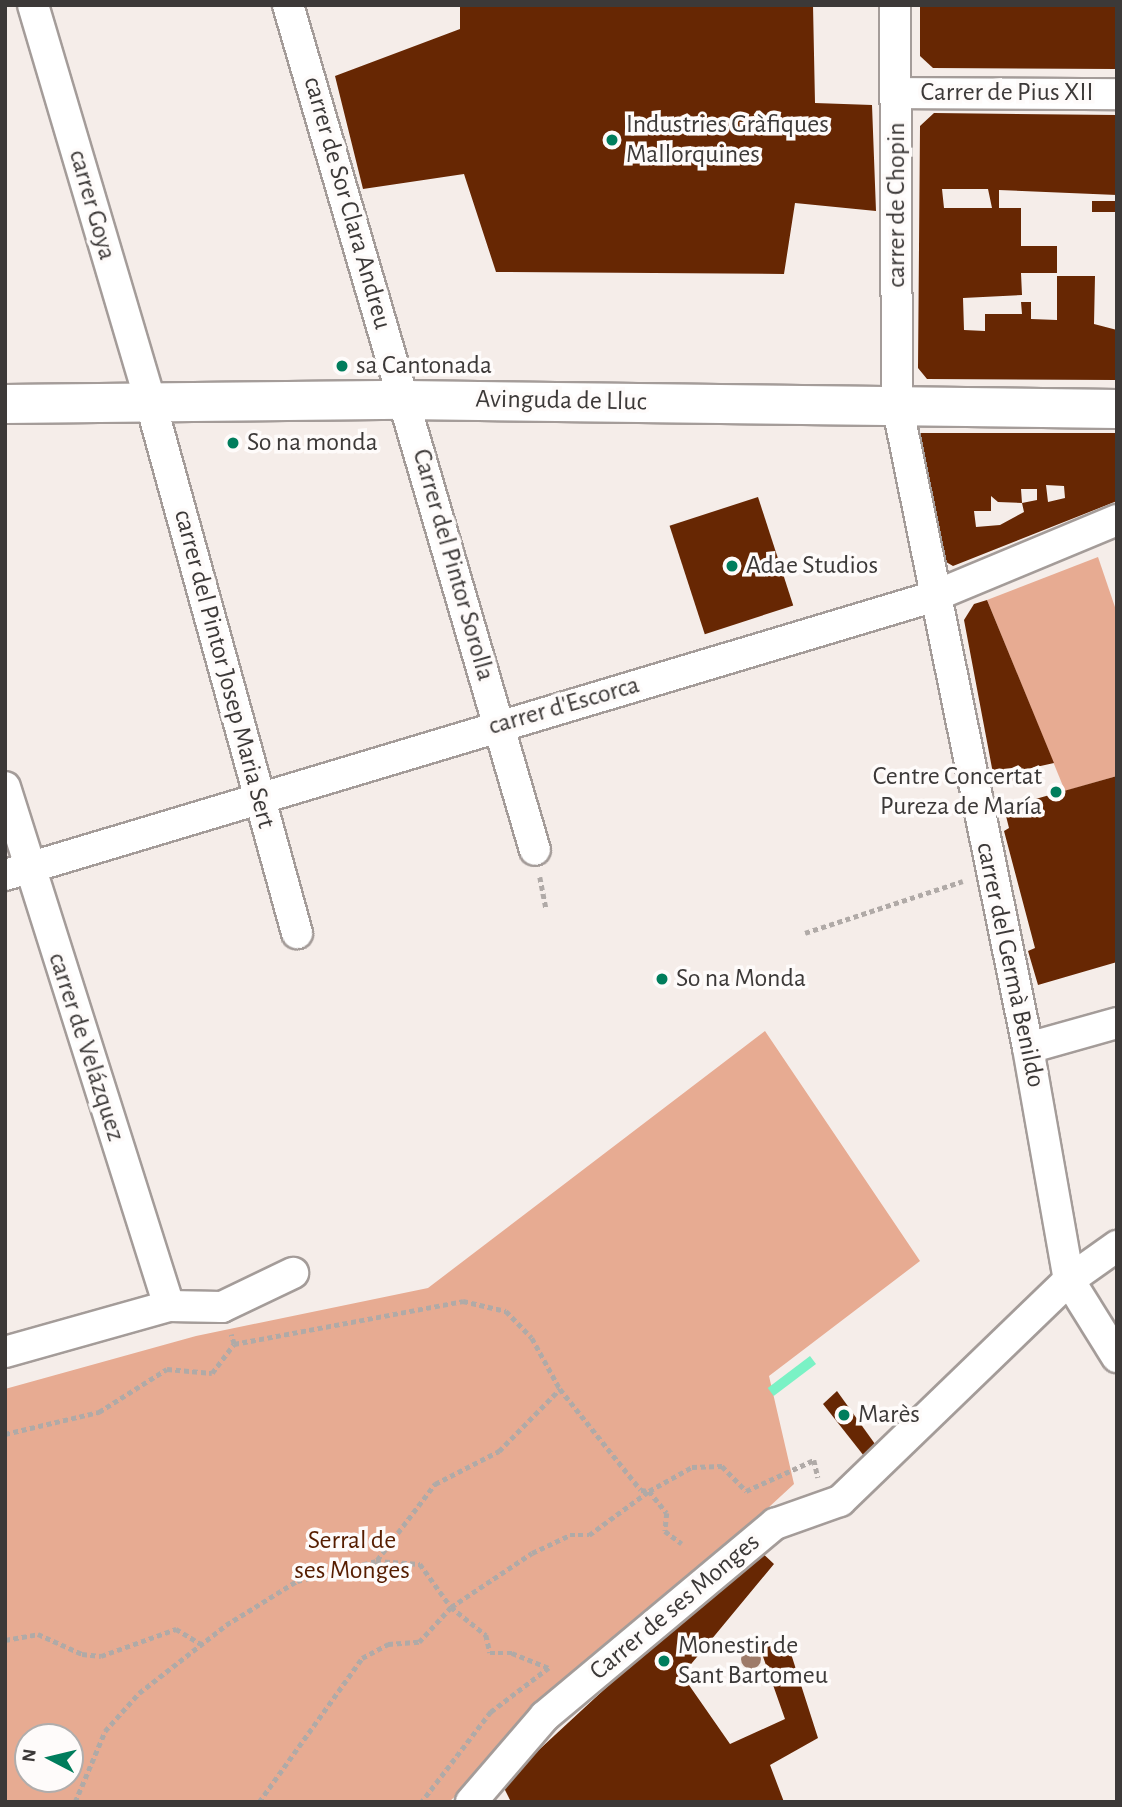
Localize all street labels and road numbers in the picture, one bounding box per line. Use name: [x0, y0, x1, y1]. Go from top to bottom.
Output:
street label: carrer de Sor Clara Andreu: [296, 73, 398, 333]
street label: Carrer de Pius XII: [921, 77, 1093, 109]
street label: carrer de Chopin: [881, 122, 913, 288]
street label: carrer Goya: [61, 146, 123, 264]
street label: Avinguda de Lluc: [475, 384, 647, 418]
street label: Carrer del Pintor Sorolla: [405, 446, 501, 684]
street label: carrer del Pintor Josep Maria Sert: [166, 506, 282, 832]
street label: carrer d'Escorca: [485, 670, 643, 742]
street label: carrer del Germà Benildo: [969, 840, 1051, 1090]
street label: carrer de Velázquez: [41, 949, 131, 1145]
street label: Carrer de ses Monges: [584, 1527, 766, 1687]

